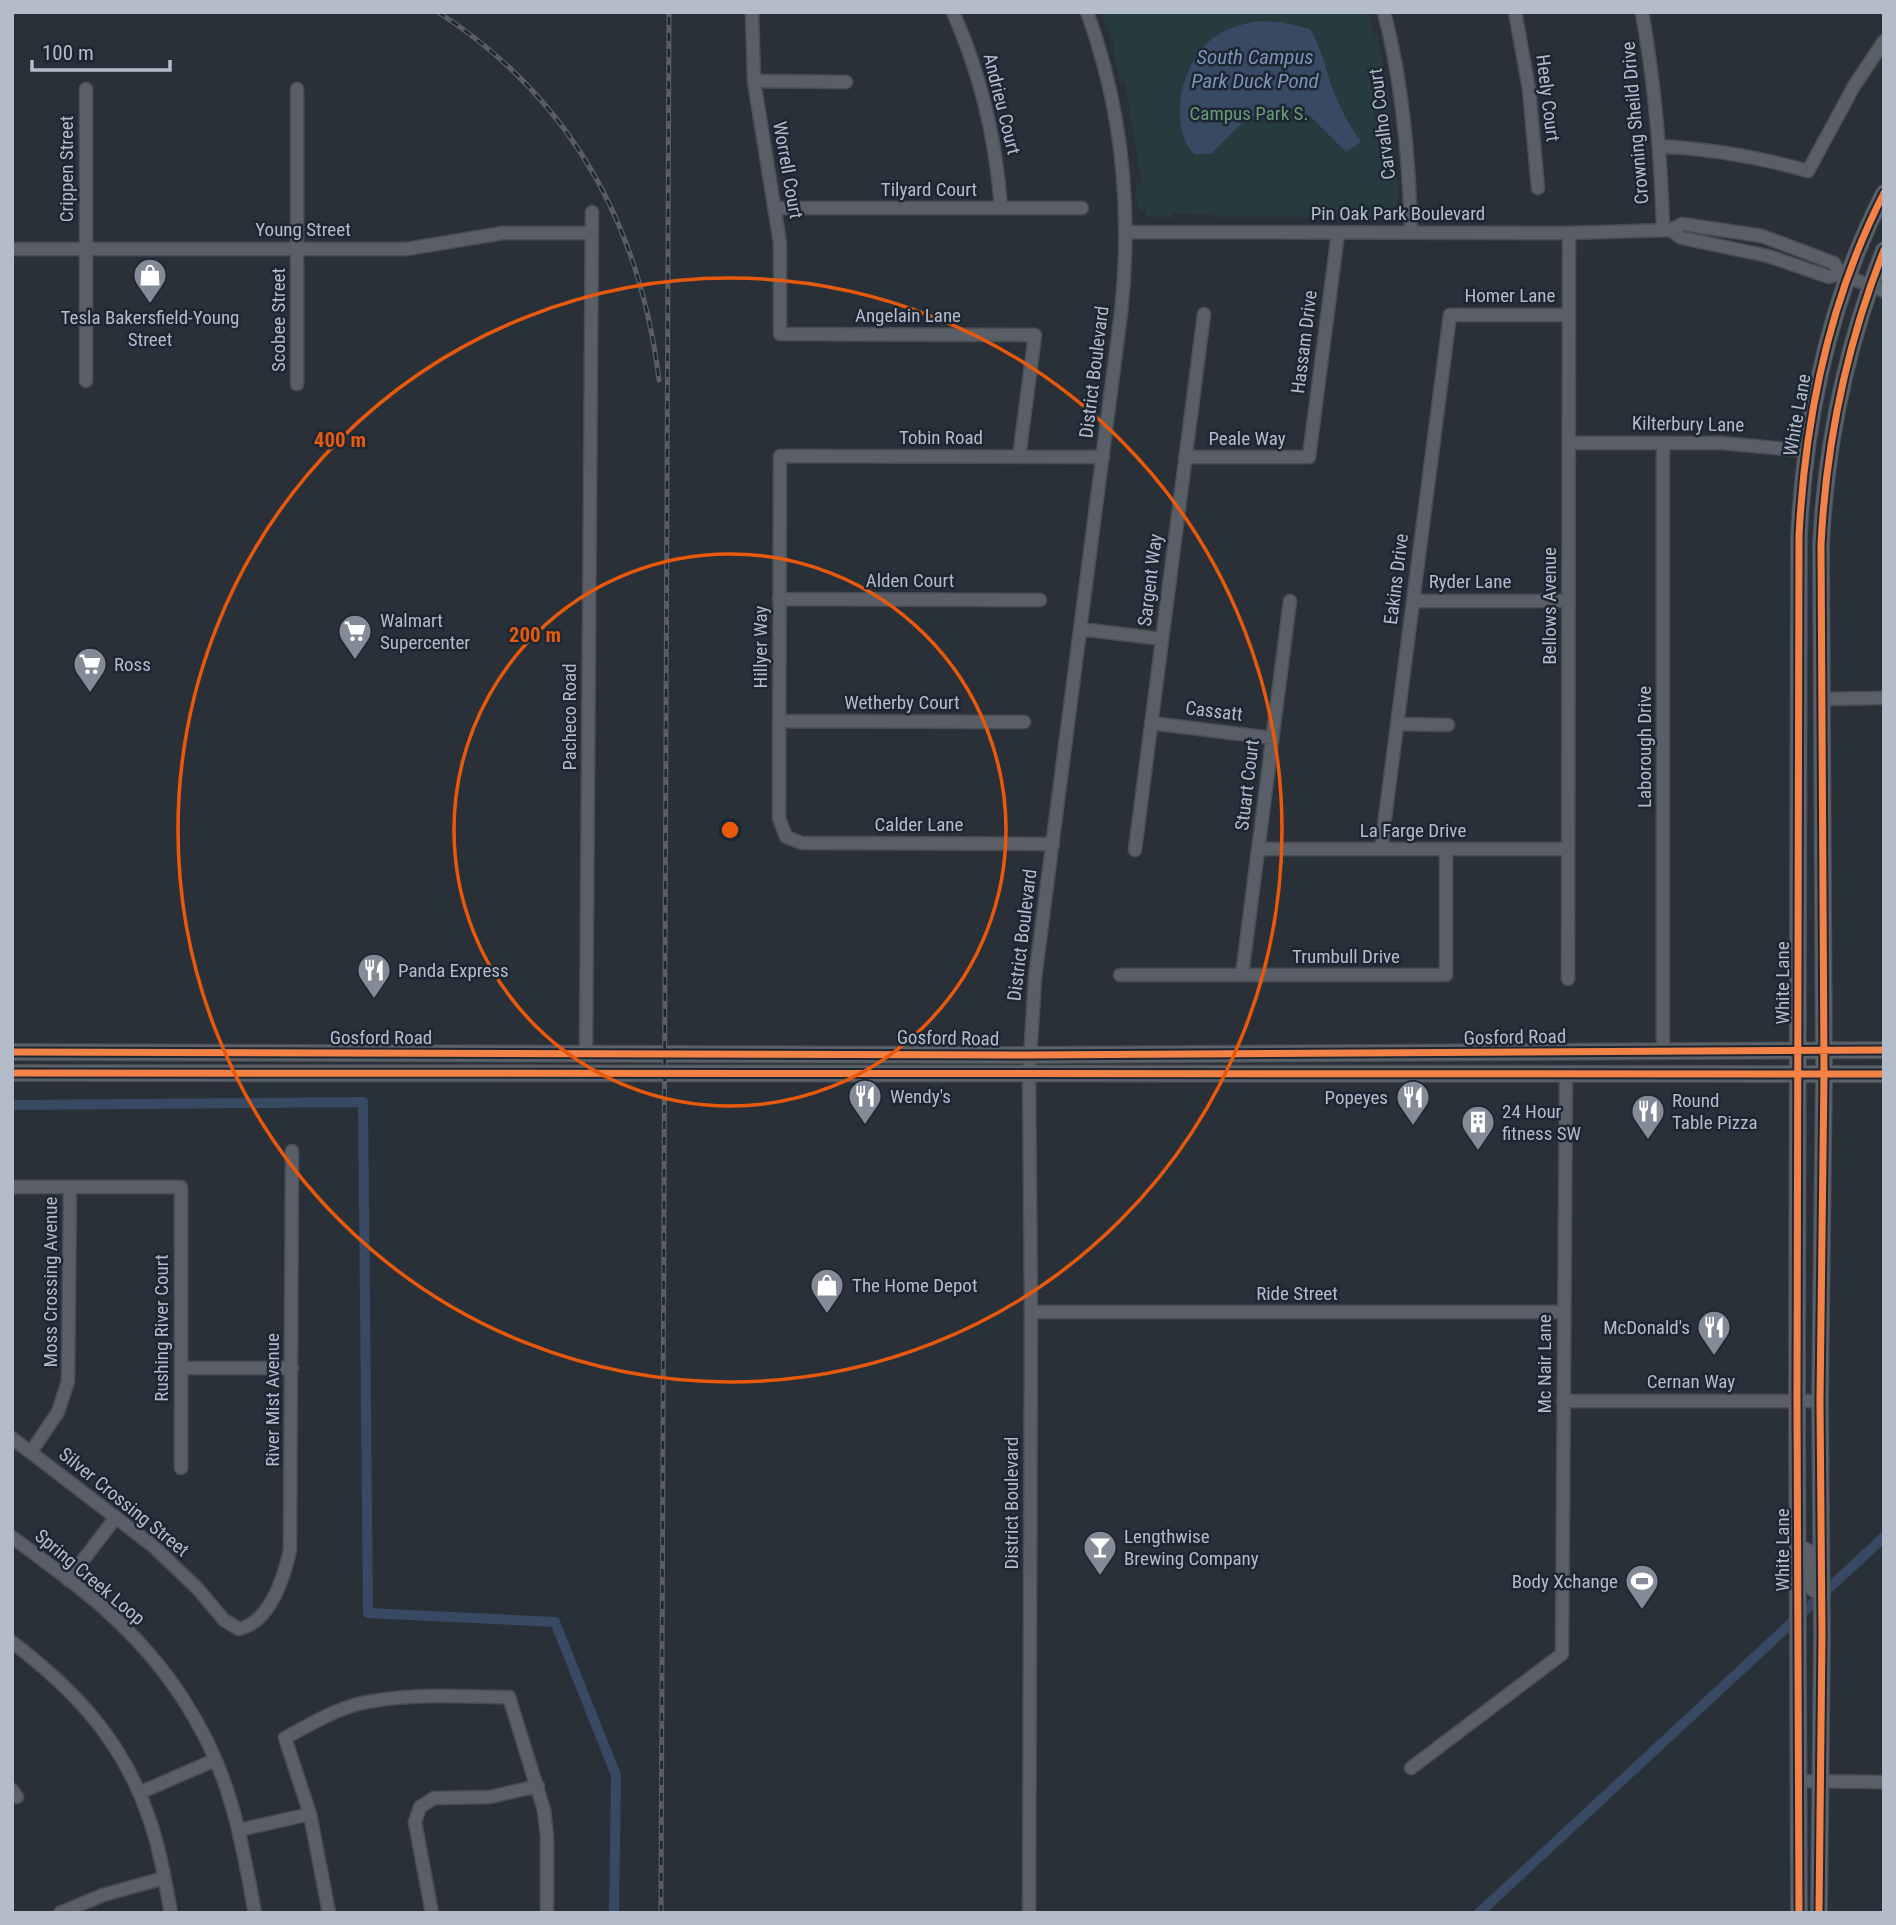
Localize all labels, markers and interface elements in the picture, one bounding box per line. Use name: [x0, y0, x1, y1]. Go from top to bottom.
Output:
scale bar: [32, 28, 170, 72]
text: 100 m: [42, 41, 94, 65]
street label: Crowning Sheild Drive: [1616, 41, 1654, 205]
water label: South Campus Park Duck Pond: [1191, 45, 1320, 93]
street label: Andrieu Court: [978, 51, 1026, 157]
street label: Heely Court: [1531, 53, 1565, 143]
street label: Carvalho Court: [1364, 67, 1400, 181]
park label: Campus Park S.: [1190, 102, 1308, 125]
street label: Crippen Street: [55, 116, 78, 222]
street label: Worrell Court: [768, 120, 808, 220]
street label: Tilyard Court: [881, 178, 977, 201]
street label: Pin Oak Park Boulevard: [1311, 202, 1485, 225]
street label: Young Street: [255, 218, 351, 241]
shop icon: Tesla Bakersfield-Young Street: [131, 256, 169, 305]
street label: Scobee Street: [267, 268, 290, 372]
street label: Homer Lane: [1465, 284, 1556, 307]
street label: Hassam Drive: [1286, 289, 1322, 395]
street label: Angelain Lane: [855, 304, 961, 327]
street label: District Boulevard: [1074, 305, 1114, 439]
place label: Tesla Bakersfield-Young Street: [61, 306, 239, 351]
street label: White Lane: [1778, 372, 1816, 458]
street label: Kilterbury Lane: [1632, 412, 1744, 436]
street label: Tobin Road: [899, 426, 983, 449]
street label: Peale Way: [1208, 427, 1286, 450]
text: 400 m: [314, 428, 366, 452]
street label: Sargent Way: [1133, 532, 1167, 628]
street label: Eakins Drive: [1379, 532, 1413, 626]
street label: Bellows Avenue: [1538, 547, 1561, 665]
street label: Alden Court: [866, 569, 954, 592]
street label: Ryder Lane: [1429, 570, 1511, 593]
street label: Hillyer Way: [749, 606, 772, 688]
place label: Walmart Supercenter: [380, 609, 470, 654]
supermarket icon: Walmart Supercenter: [336, 612, 374, 661]
text: 200 m: [509, 623, 561, 647]
supermarket icon: Ross: [71, 645, 109, 694]
place label: Ross: [114, 653, 151, 676]
street label: Pacheco Road: [558, 663, 581, 771]
street label: Laborough Drive: [1633, 686, 1656, 808]
street label: Wetherby Court: [844, 691, 960, 714]
street label: Cassatt: [1184, 696, 1244, 726]
street label: Stuart Court: [1230, 738, 1264, 832]
street label: Calder Lane: [875, 813, 964, 836]
centre of rings: [718, 818, 742, 842]
street label: La Farge Drive: [1360, 819, 1466, 842]
street label: District Boulevard: [1002, 868, 1042, 1002]
street label: White Lane: [1771, 941, 1794, 1025]
street label: Trumbull Drive: [1292, 945, 1400, 968]
restaurant icon: Panda Express: [355, 951, 393, 1000]
place label: Panda Express: [398, 959, 509, 982]
street label: Gosford Road: [1464, 1025, 1566, 1049]
street label: Gosford Road: [330, 1026, 432, 1049]
street label: Gosford Road: [897, 1026, 999, 1050]
restaurant icon: Wendy's: [846, 1077, 884, 1126]
restaurant icon: Popeyes: [1394, 1078, 1432, 1127]
place label: Wendy's: [890, 1085, 951, 1108]
place label: Popeyes: [1325, 1086, 1388, 1109]
place label: Round Table Pizza: [1672, 1089, 1758, 1134]
restaurant icon: Round Table Pizza: [1629, 1092, 1667, 1141]
place label: 24 Hour fitness SW: [1502, 1100, 1581, 1145]
building icon: 24 Hour fitness SW: [1459, 1103, 1497, 1152]
street label: Moss Crossing Avenue: [39, 1197, 62, 1367]
street label: Rushing River Court: [150, 1254, 173, 1402]
shop icon: The Home Depot: [808, 1266, 846, 1315]
place label: The Home Depot: [852, 1274, 978, 1297]
street label: Ride Street: [1256, 1282, 1338, 1305]
restaurant icon: McDonald's: [1695, 1308, 1733, 1357]
street label: Mc Nair Lane: [1533, 1314, 1556, 1414]
place label: McDonald's: [1603, 1316, 1690, 1339]
street label: River Mist Avenue: [261, 1333, 284, 1467]
street label: Cernan Way: [1647, 1370, 1735, 1393]
street label: District Boulevard: [1000, 1437, 1023, 1569]
street label: Silver Crossing Street: [54, 1442, 194, 1562]
street label: White Lane: [1771, 1508, 1794, 1592]
street label: Spring Creek Loop: [30, 1524, 150, 1630]
place label: Lengthwise Brewing Company: [1124, 1525, 1259, 1570]
bar icon: Lengthwise Brewing Company: [1081, 1528, 1119, 1577]
sports icon: Body Xchange: [1623, 1562, 1661, 1611]
place label: Body Xchange: [1512, 1570, 1618, 1593]

